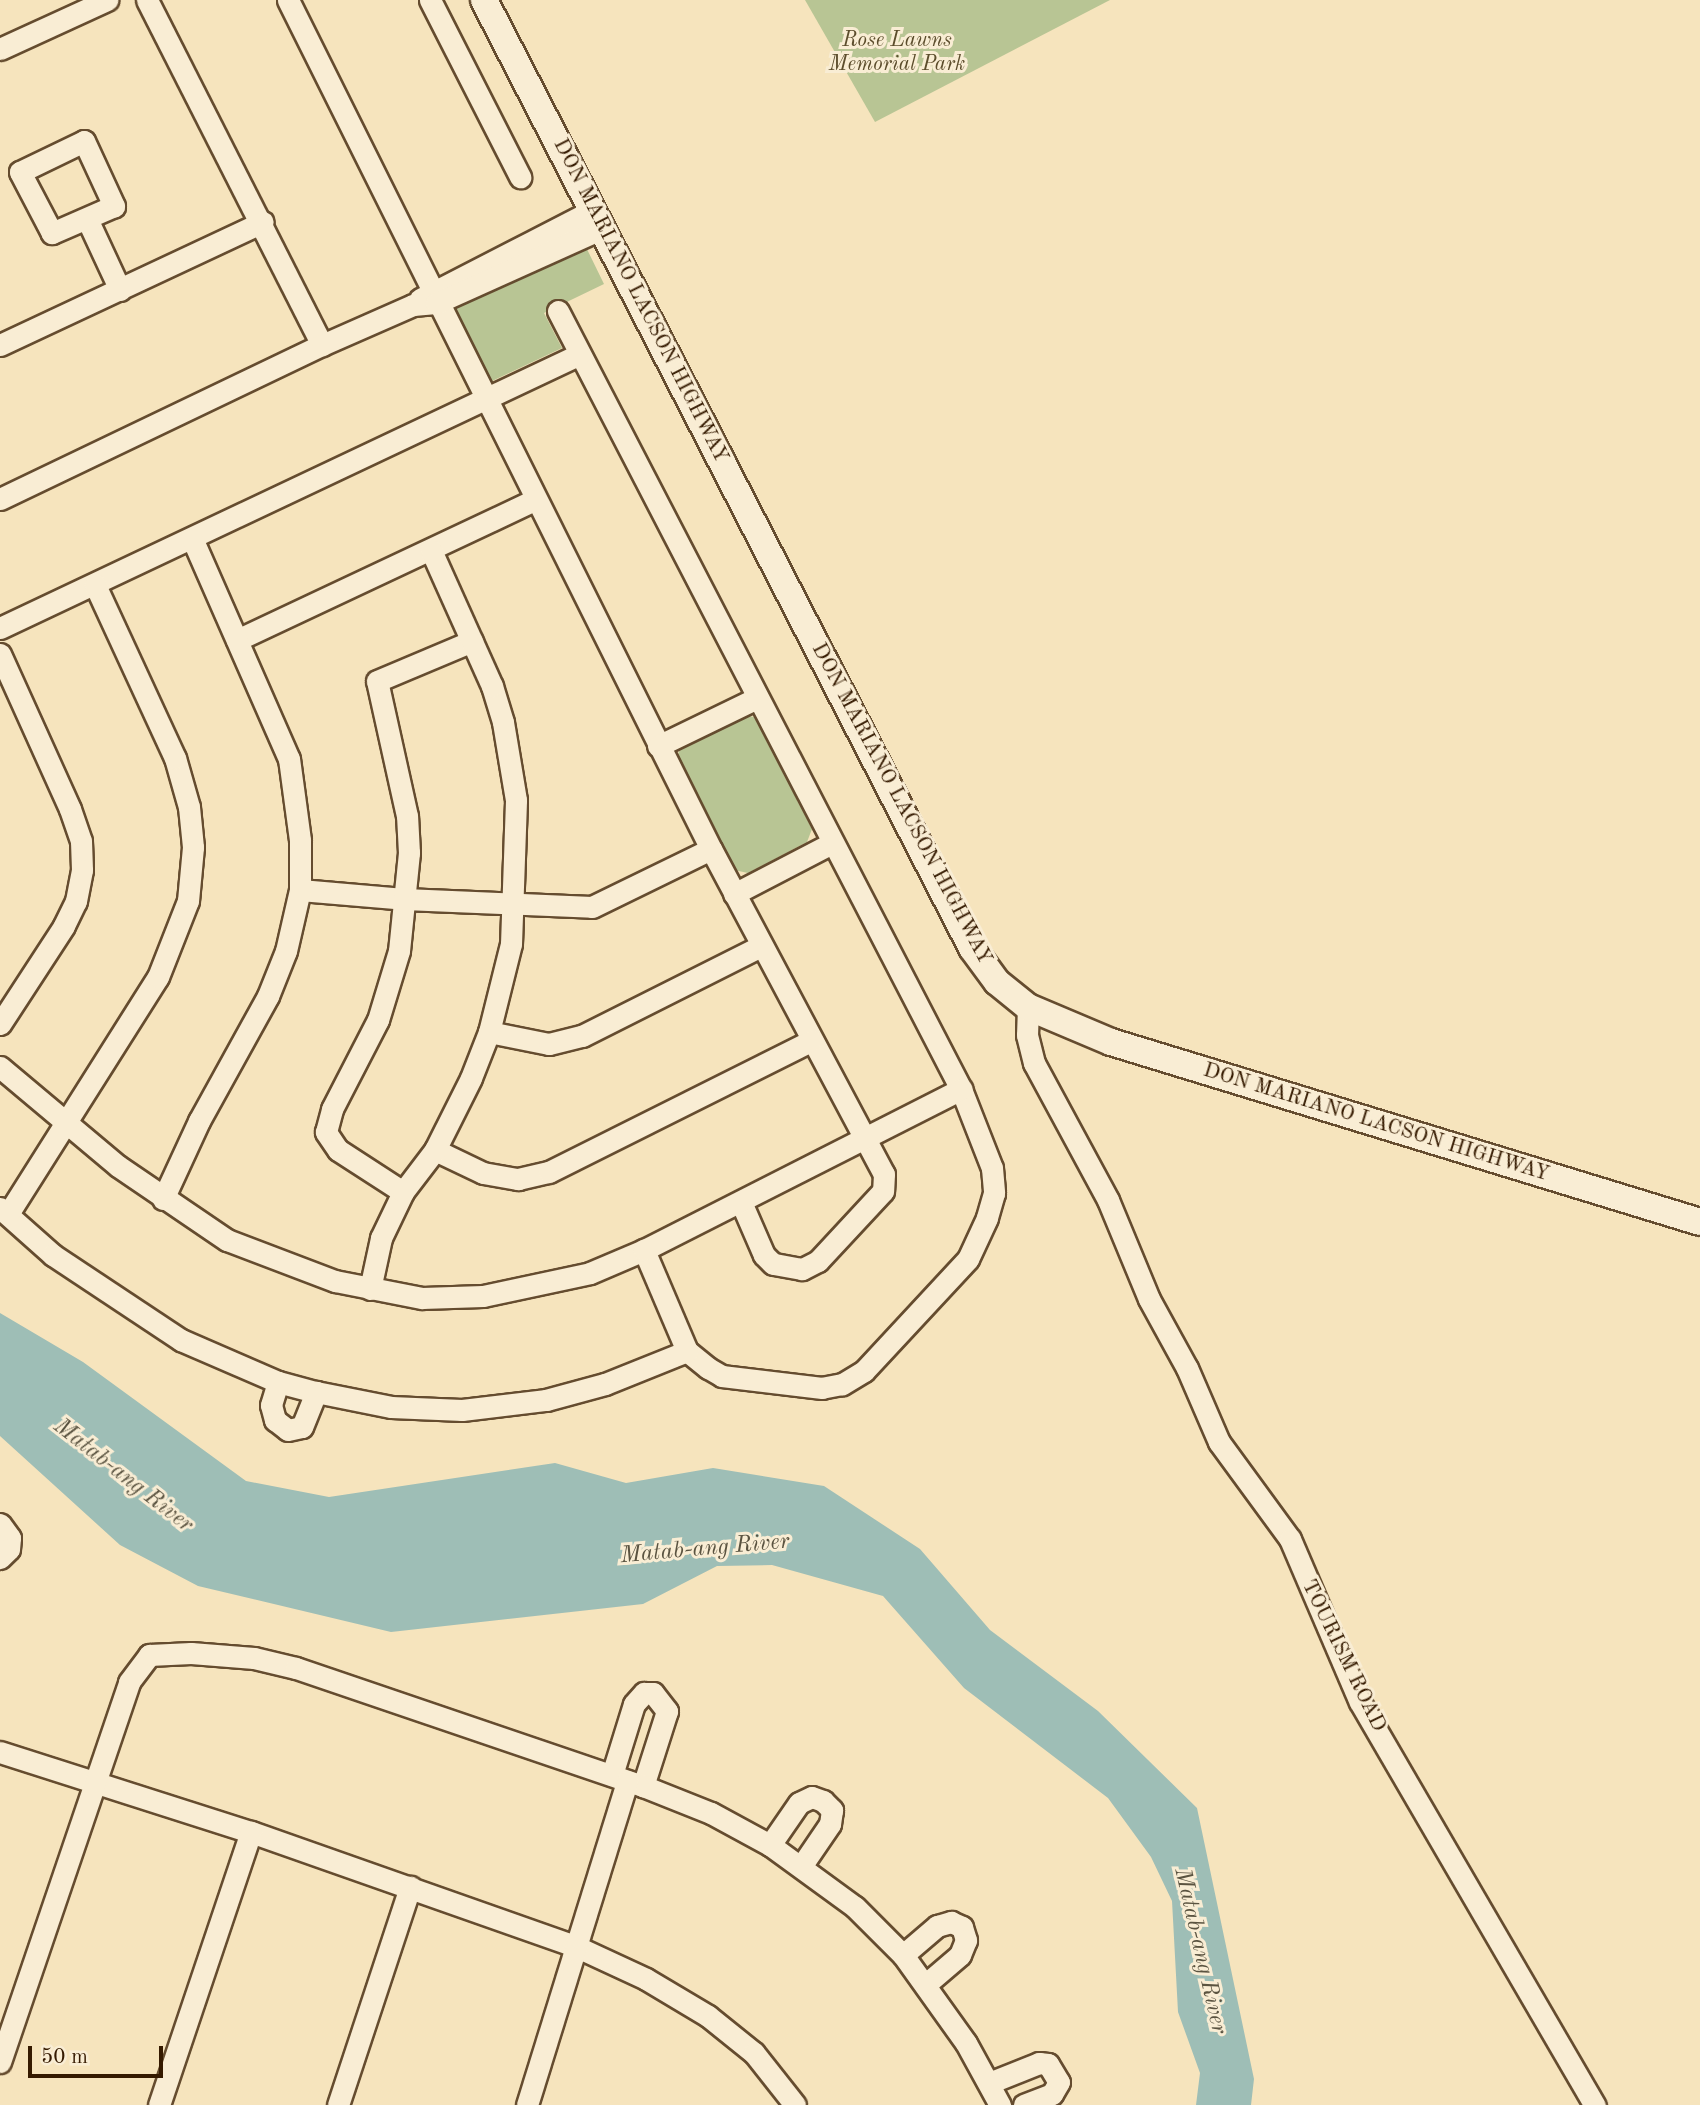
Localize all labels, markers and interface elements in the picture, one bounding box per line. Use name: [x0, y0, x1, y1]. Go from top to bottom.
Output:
park label: Rose Lawns Memorial Park: [829, 28, 965, 78]
street label: DON MARIANO LACSON HIGHWAY: [547, 135, 733, 467]
street label: DON MARIANO LACSON HIGHWAY: [805, 639, 997, 969]
street label: DON MARIANO LACSON HIGHWAY: [1200, 1058, 1552, 1188]
water label: Matab-ang River: [48, 1413, 198, 1539]
water label: Matab-ang River: [619, 1528, 791, 1570]
street label: TOURISM ROAD: [1295, 1576, 1391, 1736]
water label: Matab-ang River: [1167, 1865, 1233, 2037]
scale bar: [32, 2032, 166, 2076]
text: 50 m: [41, 2047, 88, 2068]

